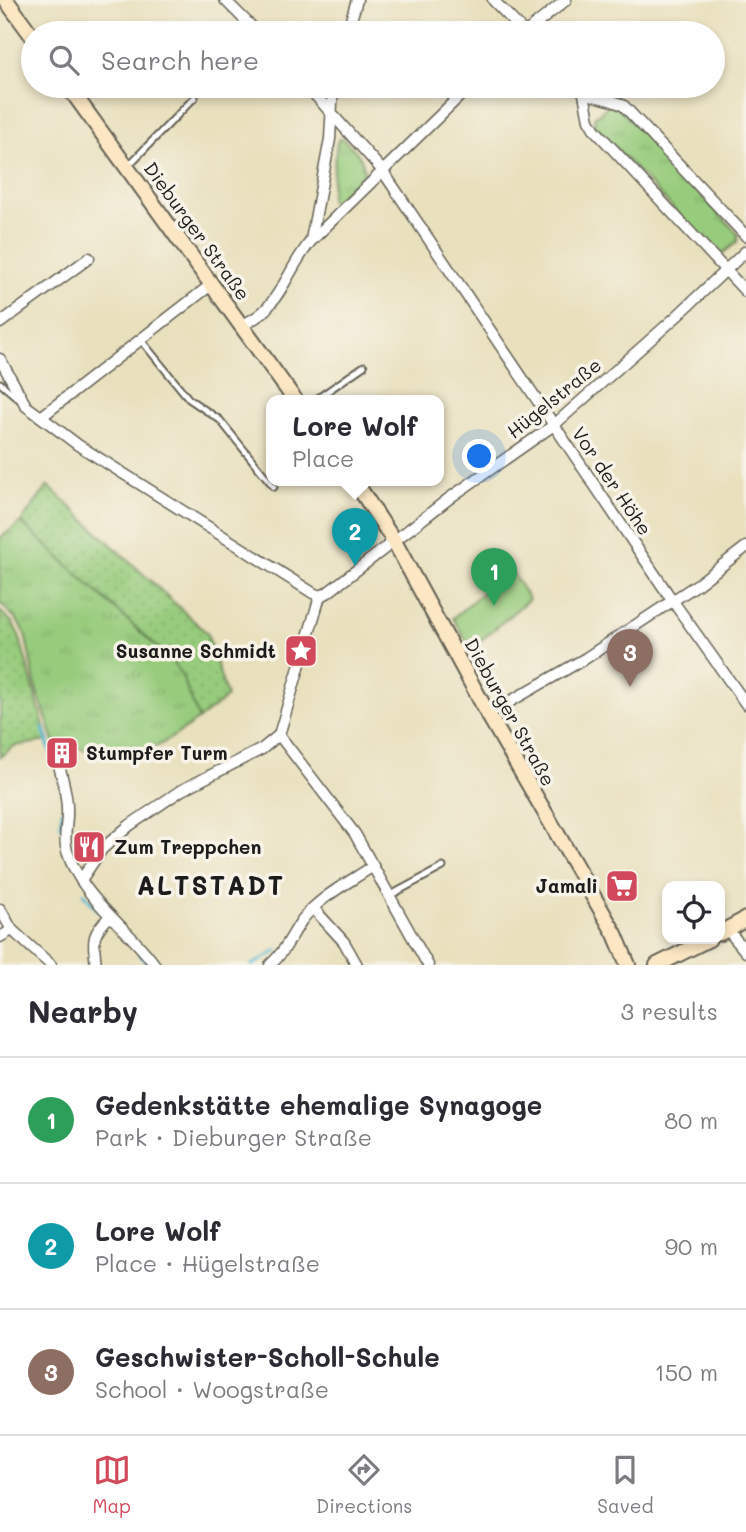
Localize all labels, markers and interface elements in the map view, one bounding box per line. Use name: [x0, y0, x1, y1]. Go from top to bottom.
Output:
search box: [21, 21, 725, 98]
icon: search: [45, 41, 83, 79]
text: Search here: [101, 43, 259, 77]
street label: Dieburger Straße: [139, 156, 256, 305]
street label: Hügelstraße: [501, 352, 606, 443]
popup: [266, 395, 444, 486]
text: Lore Wolf: [292, 409, 418, 443]
street label: Vor der Höhe: [567, 422, 658, 540]
your location: [462, 439, 496, 473]
text: Place: [292, 443, 354, 473]
pin: 2: [332, 508, 378, 566]
pin: 1: [471, 548, 517, 606]
pin: 3: [607, 629, 653, 687]
place icon: Susanne Schmidt: [282, 632, 320, 670]
street label: Dieburger Straße: [459, 633, 561, 790]
place label: Susanne Schmidt: [116, 638, 276, 663]
building icon: Stumpfer Turm: [43, 734, 81, 772]
place label: Stumpfer Turm: [86, 740, 228, 765]
restaurant icon: Zum Treppchen: [70, 828, 108, 866]
place label: Zum Treppchen: [114, 834, 261, 859]
supermarket icon: Jamali: [603, 867, 641, 905]
district label: ALTSTADT: [137, 868, 285, 902]
place label: Jamali: [536, 873, 598, 898]
map controls: [662, 881, 725, 944]
button: locate: [662, 881, 725, 944]
text: Nearby: [28, 991, 138, 1031]
text: 3 results: [621, 996, 718, 1026]
text: Gedenkstätte ehemalige Synagoge: [95, 1088, 542, 1122]
text: 1: [46, 1105, 56, 1135]
text: 80 m: [664, 1105, 718, 1135]
text: Park · Dieburger Straße: [95, 1122, 372, 1152]
text: Lore Wolf: [95, 1214, 220, 1248]
text: 2: [45, 1231, 57, 1261]
text: 90 m: [665, 1231, 718, 1261]
text: Place · Hügelstraße: [95, 1248, 320, 1278]
text: Geschwister-Scholl-Schule: [95, 1340, 440, 1374]
text: 3: [44, 1357, 58, 1387]
text: 150 m: [654, 1357, 718, 1387]
text: School · Woogstraße: [95, 1374, 329, 1404]
tab: Map: [92, 1451, 131, 1518]
tab: Directions: [316, 1451, 412, 1518]
tab: Saved: [597, 1451, 654, 1518]

